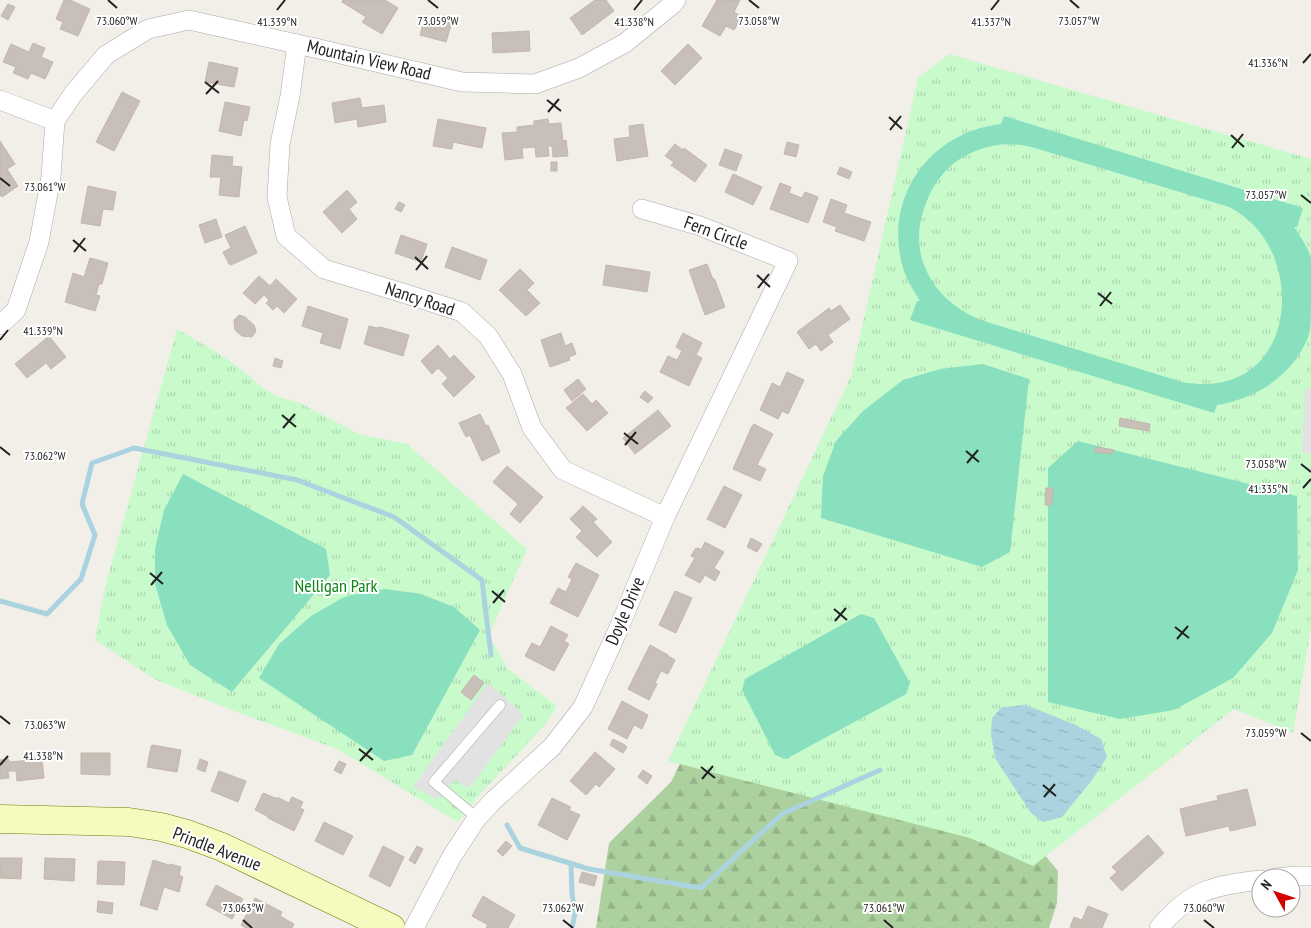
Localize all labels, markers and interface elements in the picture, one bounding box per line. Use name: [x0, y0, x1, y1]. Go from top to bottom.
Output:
text: 73.060°W: [96, 13, 138, 28]
text: 73.059°W: [417, 13, 459, 28]
text: 73.058°W: [738, 13, 780, 28]
text: 73.057°W: [1058, 13, 1100, 28]
text: 41.339°N: [257, 14, 297, 29]
text: 41.338°N: [614, 14, 654, 29]
text: 41.337°N: [971, 14, 1011, 29]
street label: Mountain View Road: [305, 34, 433, 85]
text: 41.336°N: [1248, 55, 1288, 70]
text: 73.061°W: [24, 179, 66, 194]
text: 73.057°W: [1245, 187, 1287, 202]
street label: Fern Circle: [681, 210, 751, 255]
street label: Nancy Road: [382, 276, 458, 321]
text: 41.339°N: [23, 323, 63, 338]
text: 73.062°W: [24, 448, 66, 463]
text: 73.058°W: [1245, 456, 1287, 471]
text: 41.335°N: [1248, 481, 1288, 496]
street label: Doyle Drive: [600, 573, 649, 648]
park label: Nelligan Park: [295, 574, 377, 597]
text: 73.063°W: [24, 717, 66, 732]
text: 73.059°W: [1245, 725, 1287, 740]
text: 41.338°N: [23, 748, 63, 763]
street label: Prindle Avenue: [170, 821, 265, 876]
north arrow: [1251, 868, 1301, 918]
text: N: [1257, 876, 1275, 893]
text: 73.063°W: [222, 900, 264, 915]
text: 73.062°W: [542, 900, 584, 915]
text: 73.061°W: [863, 900, 905, 915]
text: 73.060°W: [1183, 900, 1225, 915]

